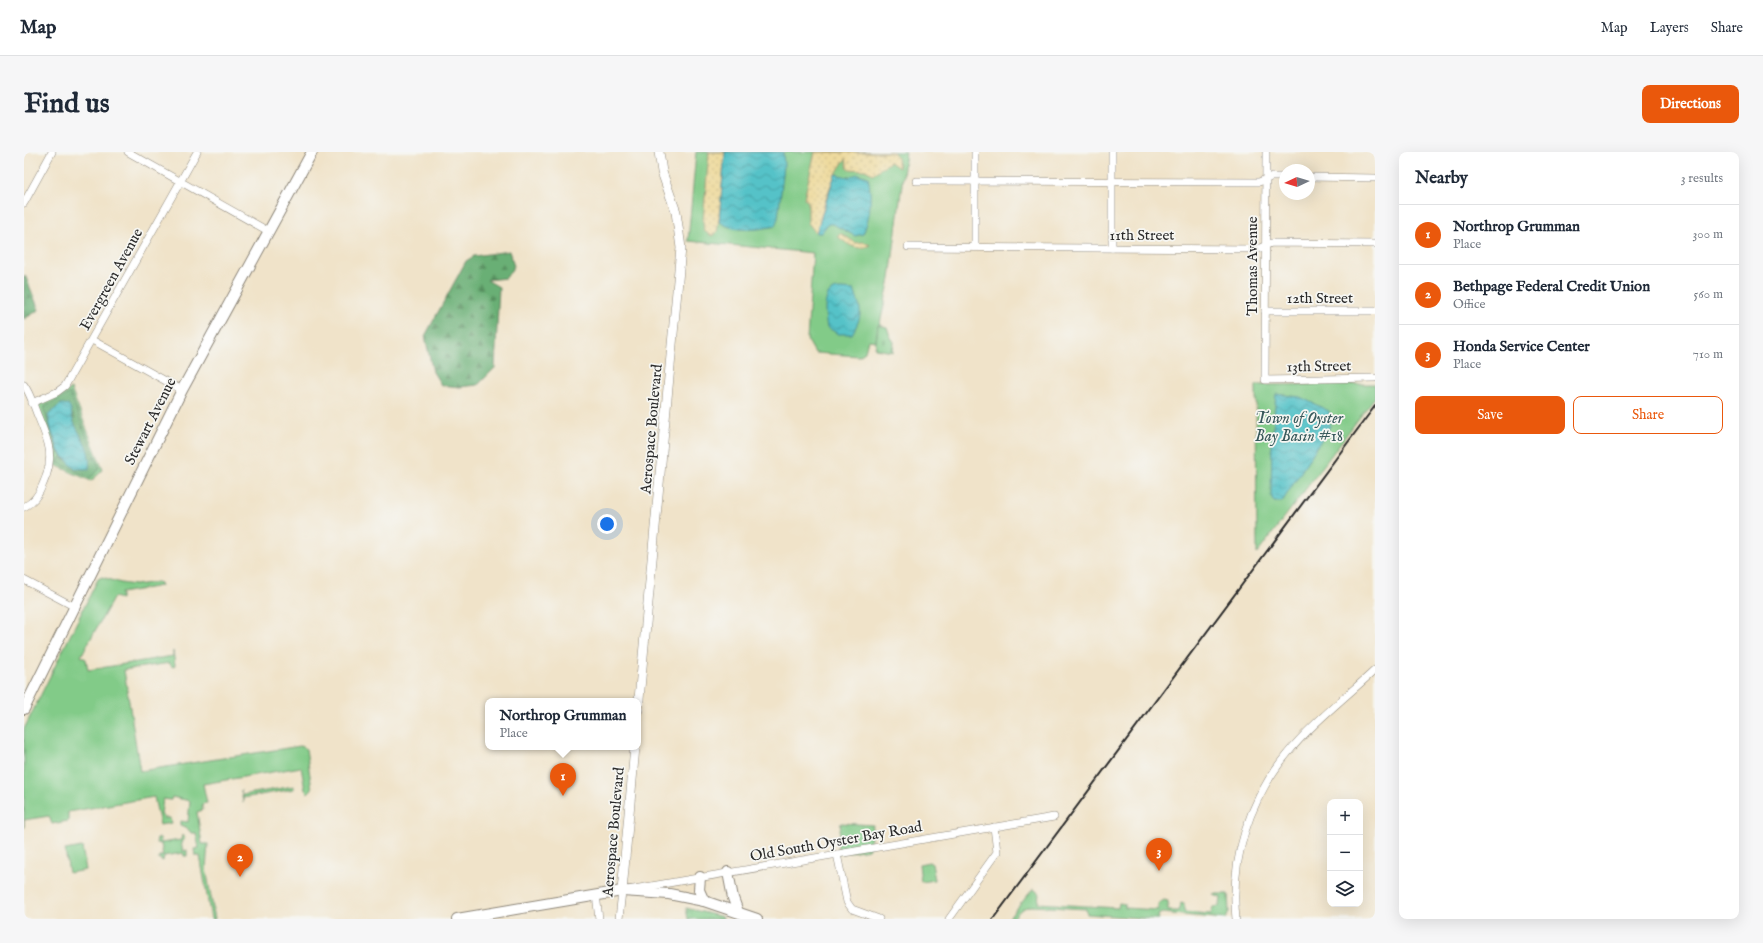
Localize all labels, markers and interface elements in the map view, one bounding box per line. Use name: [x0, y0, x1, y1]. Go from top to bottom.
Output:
text: Map: [20, 16, 56, 40]
text: Map: [1601, 19, 1628, 37]
text: Layers: [1650, 19, 1689, 37]
text: Share: [1711, 19, 1743, 37]
button: Directions: [1642, 85, 1739, 123]
text: Find us: [24, 87, 110, 122]
north arrow: [1279, 164, 1315, 200]
text: Nearby: [1415, 168, 1468, 189]
text: 3 results: [1681, 170, 1723, 187]
street label: Thomas Avenue: [1243, 216, 1262, 316]
text: Northrop Grumman: [1453, 217, 1580, 236]
street label: Evergreen Avenue: [76, 225, 147, 334]
street label: 11th Street: [1110, 226, 1174, 245]
text: 1: [1426, 226, 1430, 243]
text: 300 m: [1692, 226, 1723, 243]
text: Place: [1453, 236, 1481, 253]
text: Bethpage Federal Credit Union: [1453, 277, 1650, 296]
text: 2: [1425, 286, 1431, 303]
text: 560 m: [1694, 286, 1723, 303]
street label: 12th Street: [1287, 289, 1353, 308]
text: Office: [1453, 296, 1485, 313]
text: Honda Service Center: [1453, 337, 1590, 356]
text: 3: [1426, 346, 1430, 363]
text: 710 m: [1693, 346, 1723, 363]
street label: 13th Street: [1286, 356, 1352, 377]
text: Place: [1453, 356, 1481, 373]
street label: Aerospace Boulevard: [636, 362, 667, 496]
street label: Stewart Avenue: [120, 374, 181, 468]
button: Save: [1415, 396, 1565, 434]
button: Share: [1573, 396, 1723, 434]
water label: Town of Oyster Bay Basin #18: [1255, 409, 1345, 447]
your location: [597, 514, 617, 534]
popup: [485, 698, 641, 750]
text: Northrop Grumman: [499, 706, 627, 725]
text: Place: [499, 725, 528, 742]
pin: 1: [550, 763, 576, 796]
street label: Aerospace Boulevard: [598, 765, 629, 899]
map controls: [1327, 799, 1363, 907]
button: +: [1327, 799, 1363, 835]
street label: Old South Oyster Bay Road: [749, 817, 925, 866]
button: −: [1327, 835, 1363, 871]
pin: 3: [1146, 838, 1172, 871]
pin: 2: [227, 844, 253, 877]
button: layers: [1327, 871, 1363, 907]

